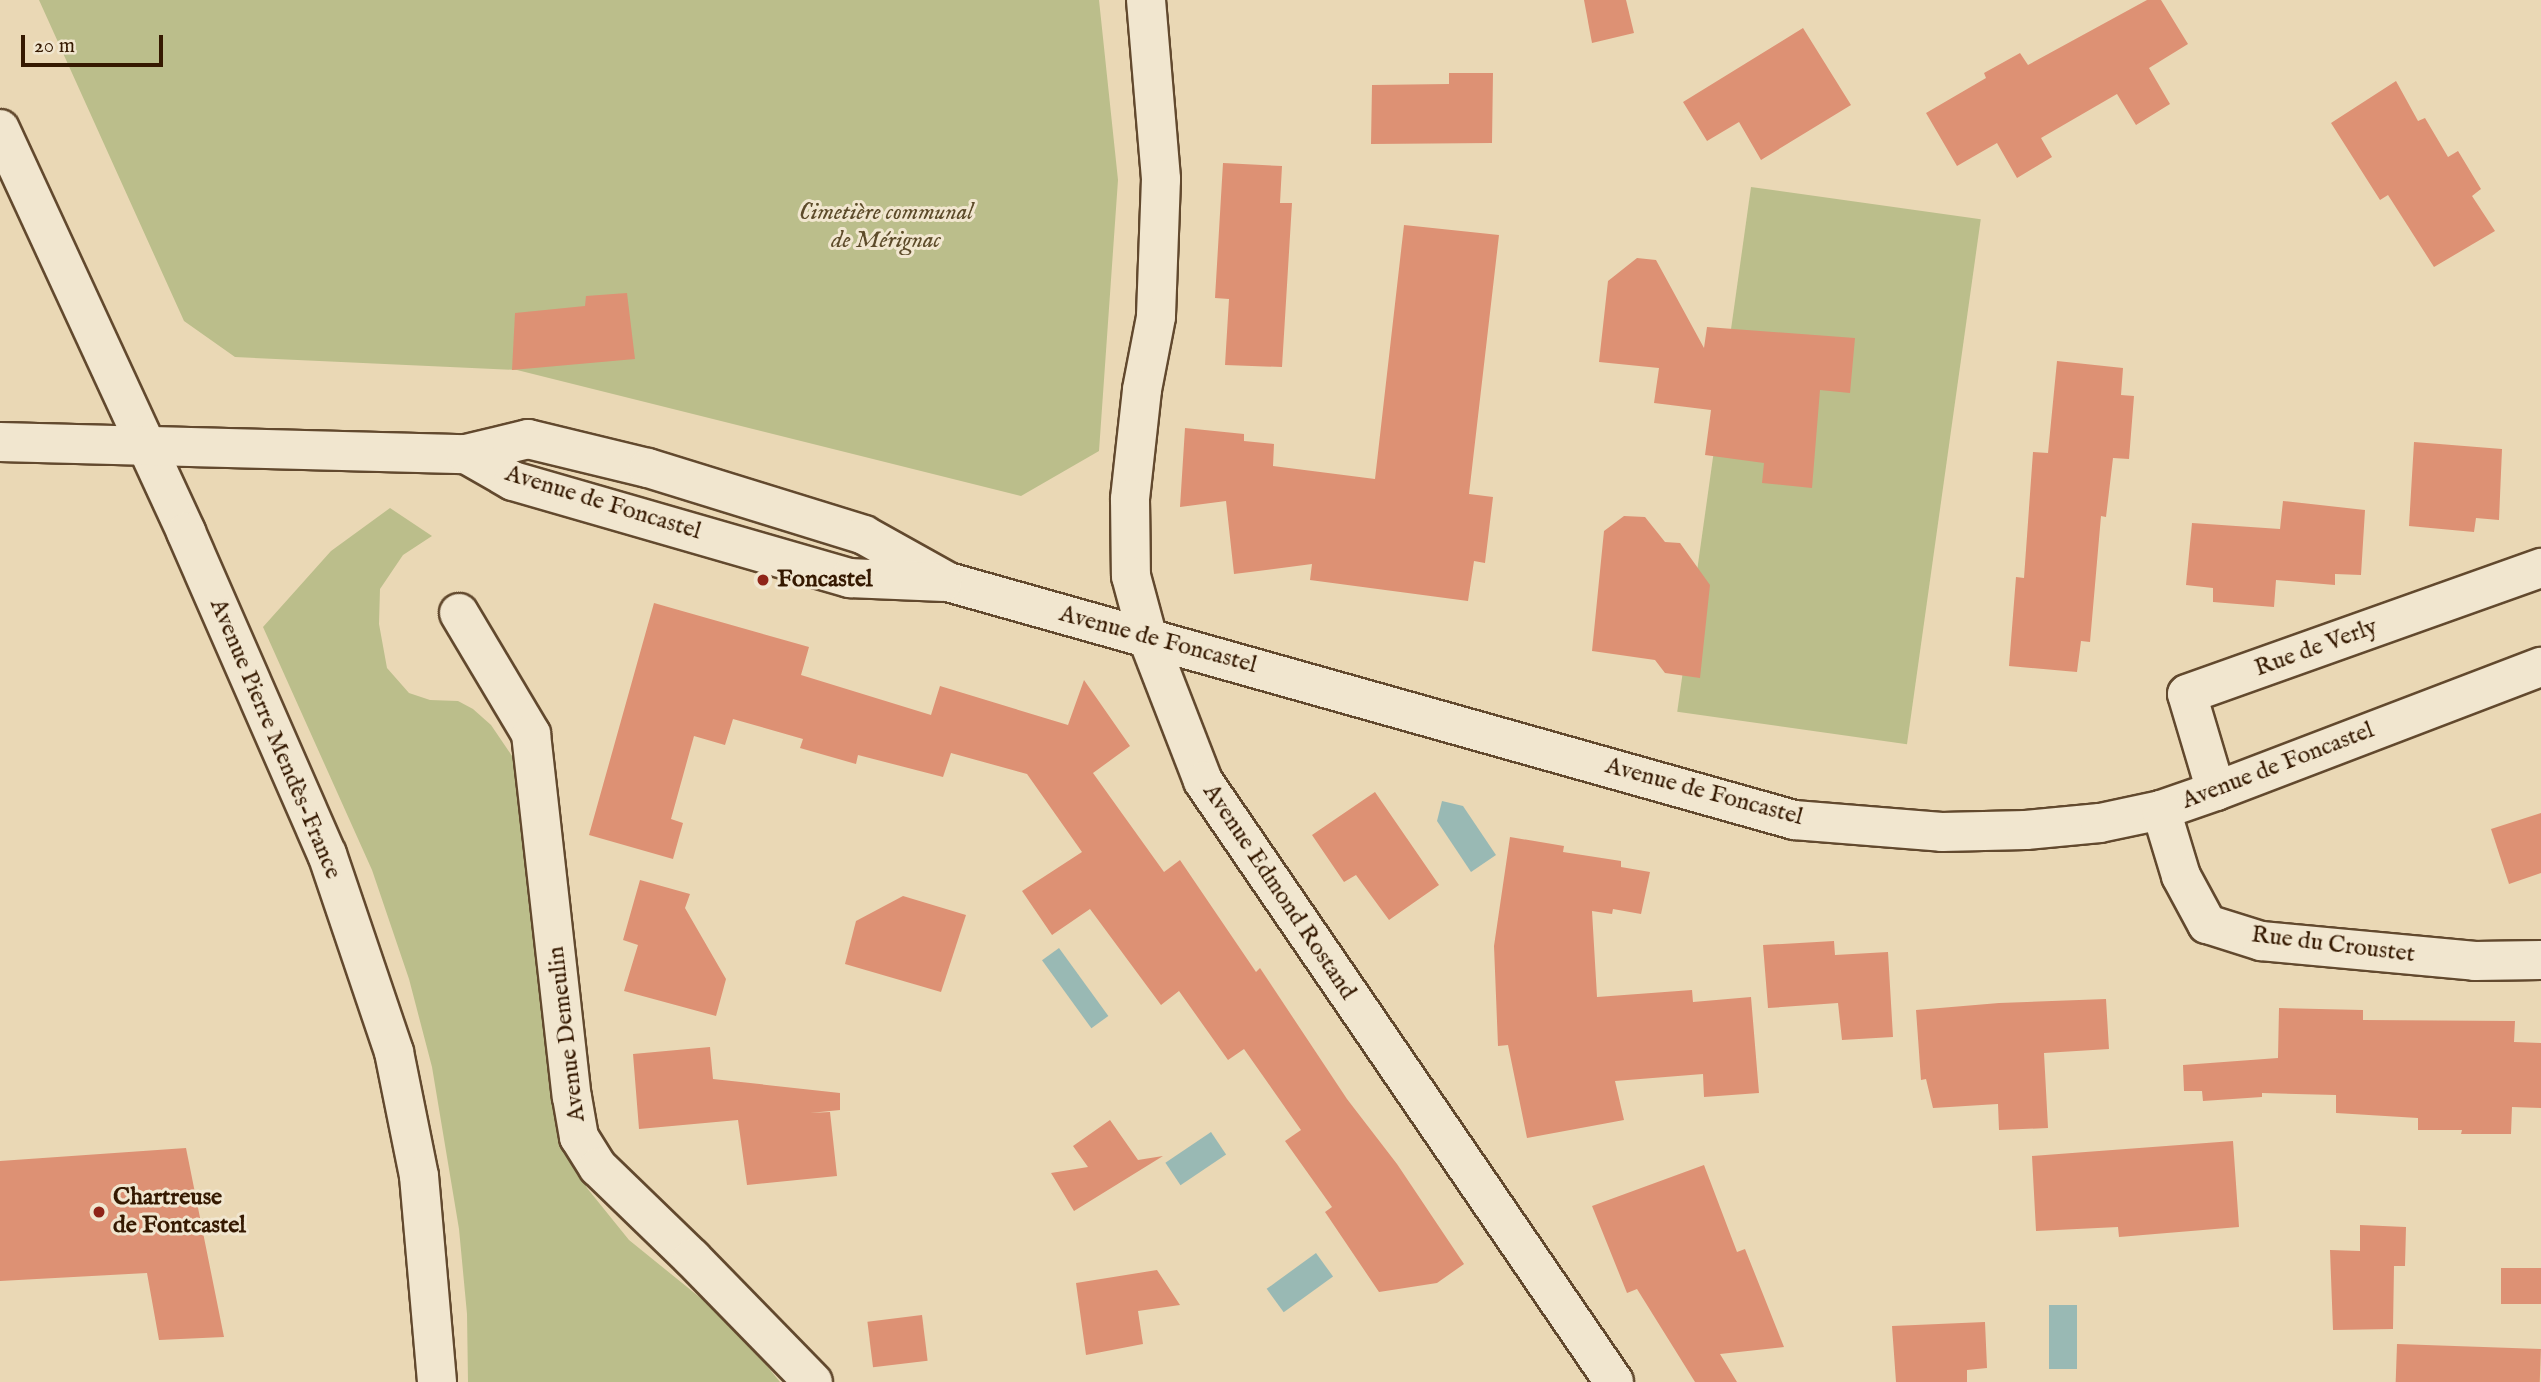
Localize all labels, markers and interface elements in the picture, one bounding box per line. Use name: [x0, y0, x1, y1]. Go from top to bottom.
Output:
scale bar: [24, 21, 166, 65]
text: 20 m: [34, 33, 75, 60]
park label: Cimetière communal de Mérignac: [799, 199, 973, 255]
street label: Avenue de Foncastel: [502, 460, 704, 546]
place label: Foncastel: [777, 566, 873, 594]
marker: Foncastel: [755, 572, 771, 588]
street label: Avenue Pierre Mendès-France: [203, 595, 347, 883]
street label: Avenue de Foncastel: [1056, 600, 1260, 680]
street label: Rue de Verly: [2251, 613, 2381, 683]
street label: Avenue de Foncastel: [2178, 716, 2378, 816]
street label: Avenue de Foncastel: [1602, 752, 1806, 832]
street label: Avenue Edmond Rostand: [1196, 779, 1362, 1005]
street label: Rue du Croustet: [2250, 921, 2416, 969]
street label: Avenue Demeulin: [542, 945, 592, 1123]
place label: Chartreuse de Fontcastel: [113, 1184, 246, 1240]
marker: Chartreuse de Fontcastel: [91, 1204, 107, 1220]

